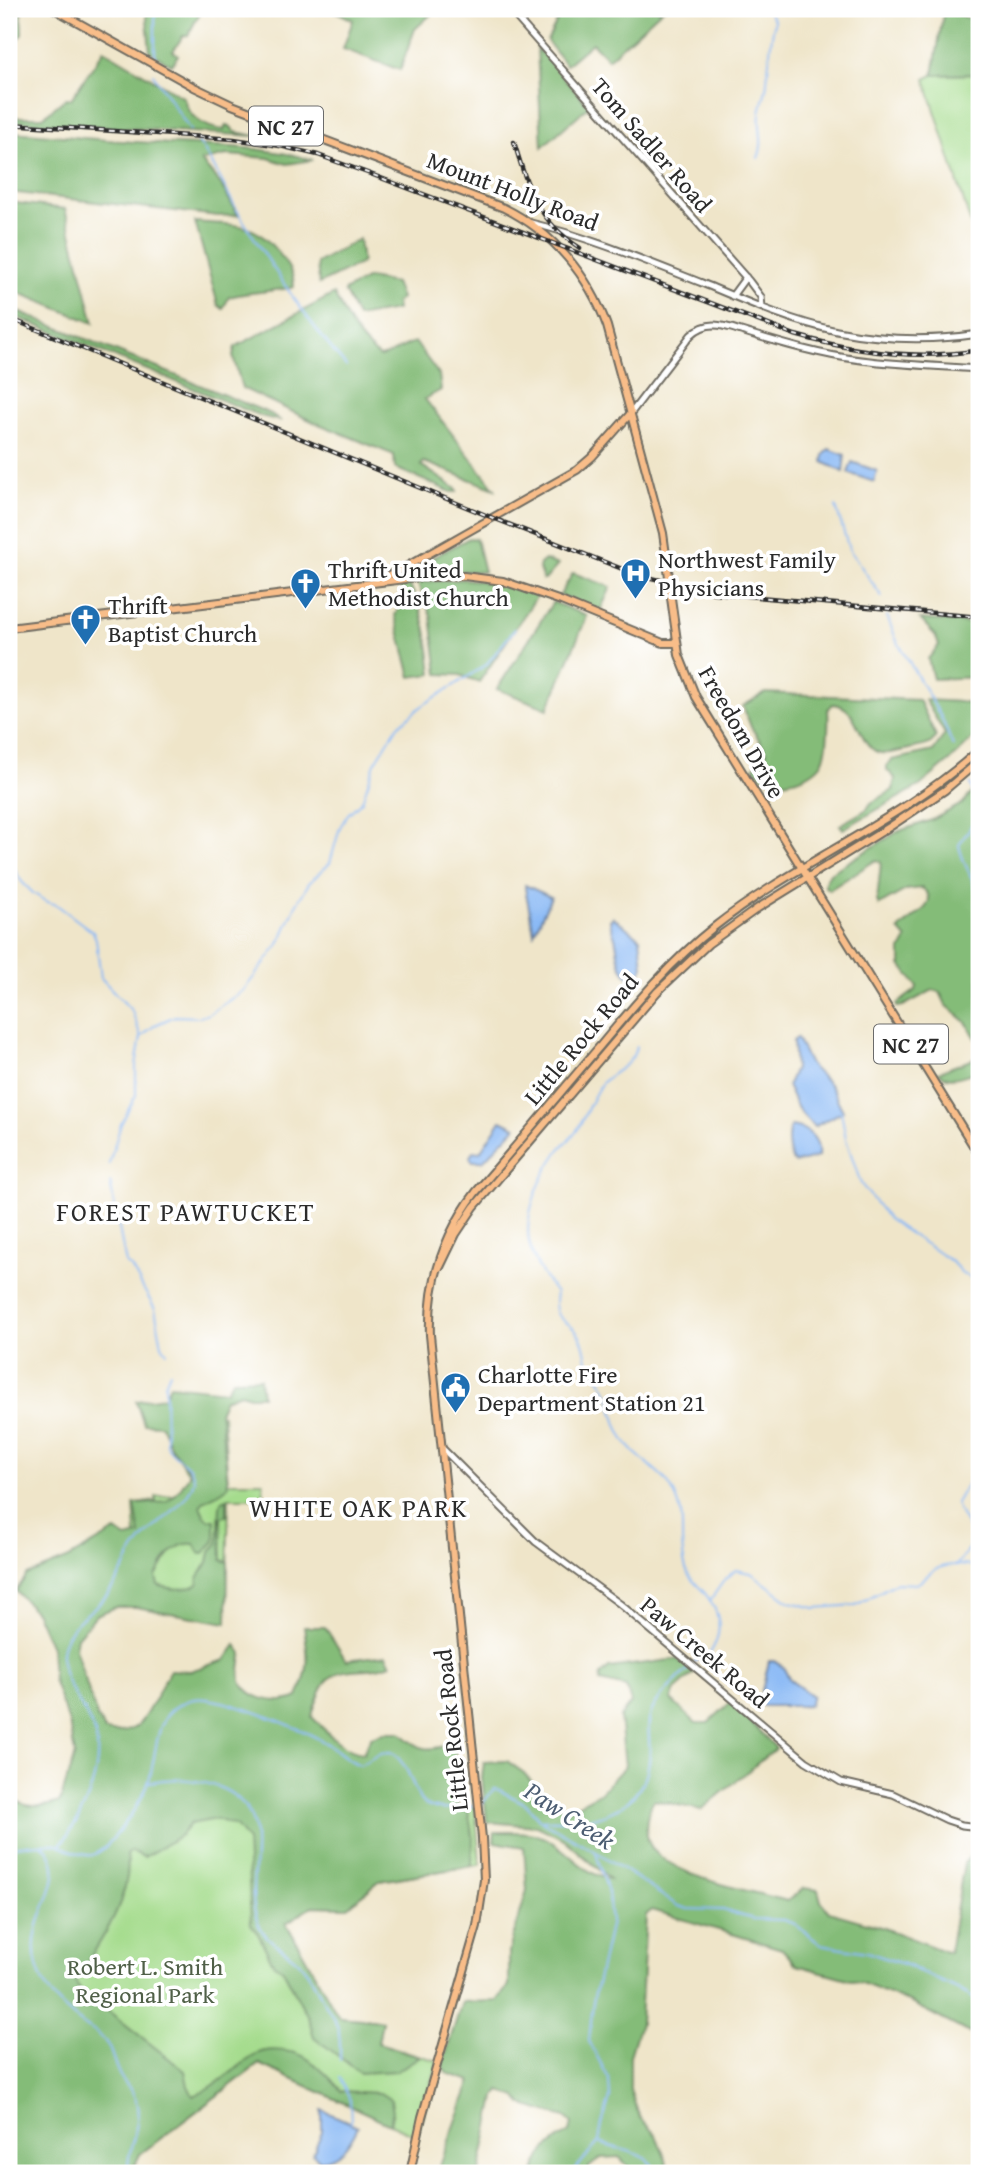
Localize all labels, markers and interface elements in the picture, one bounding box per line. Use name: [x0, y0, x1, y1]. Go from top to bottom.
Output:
street label: Tom Sadler Road: [583, 70, 721, 220]
road number: NC 27: [249, 106, 323, 146]
street label: Mount Holly Road: [422, 142, 604, 240]
place label: Northwest Family Physicians: [658, 542, 836, 605]
place label: Thrift United Methodist Church: [328, 552, 509, 615]
hospital icon: Northwest Family Physicians: [618, 556, 652, 600]
church icon: Thrift United Methodist Church: [288, 566, 322, 610]
place label: Thrift Baptist Church: [108, 588, 258, 651]
church icon: Thrift Baptist Church: [68, 602, 102, 646]
street label: Freedom Drive: [690, 659, 794, 805]
street label: Little Rock Road: [515, 965, 647, 1113]
road number: NC 27: [874, 1024, 948, 1064]
district label: FOREST PAWTUCKET: [56, 1192, 316, 1231]
place label: Charlotte Fire Department Station 21: [478, 1357, 705, 1420]
public building icon: Charlotte Fire Department Station 21: [438, 1371, 472, 1415]
district label: WHITE OAK PARK: [249, 1488, 469, 1527]
street label: Paw Creek Road: [633, 1587, 777, 1717]
street label: Little Rock Road: [425, 1647, 477, 1813]
water label: Paw Creek: [516, 1771, 623, 1859]
park label: Robert L. Smith Regional Park: [67, 1949, 224, 2012]

